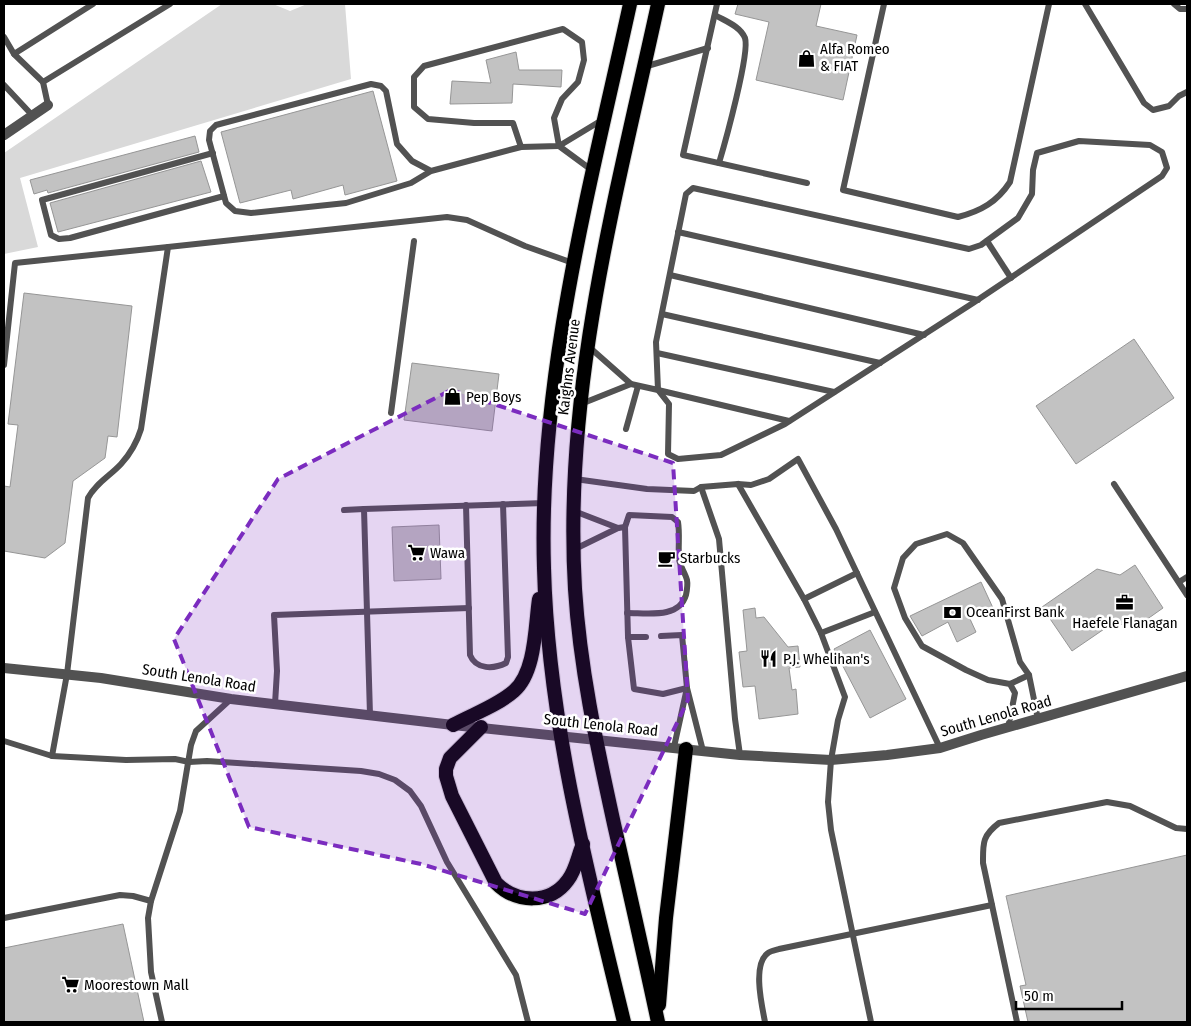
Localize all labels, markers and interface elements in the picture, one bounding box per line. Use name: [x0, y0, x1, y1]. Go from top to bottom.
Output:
place label: Alfa Romeo & FIAT: [820, 40, 890, 75]
shop icon: Alfa Romeo & FIAT: [796, 48, 816, 68]
street label: Kaighns Avenue: [554, 318, 584, 416]
shop icon: Pep Boys: [442, 387, 462, 407]
place label: Pep Boys: [466, 388, 521, 406]
supermarket icon: Wawa: [406, 543, 426, 563]
place label: Wawa: [430, 544, 465, 562]
cafe icon: Starbucks: [656, 548, 676, 568]
place label: Starbucks: [680, 549, 740, 567]
office icon: Haefele Flanagan: [1115, 592, 1135, 612]
bank icon: OceanFirst Bank: [942, 602, 962, 622]
place label: OceanFirst Bank: [966, 603, 1064, 621]
place label: Haefele Flanagan: [1072, 614, 1178, 632]
restaurant icon: P.J. Whelihan's: [759, 649, 779, 669]
place label: P.J. Whelihan's: [783, 650, 870, 668]
street label: South Lenola Road: [141, 660, 257, 696]
street label: South Lenola Road: [938, 692, 1054, 740]
street label: South Lenola Road: [543, 710, 659, 740]
supermarket icon: Moorestown Mall: [60, 975, 80, 995]
place label: Moorestown Mall: [84, 976, 189, 994]
scale bar: [1016, 978, 1122, 1010]
text: 50 m: [1024, 987, 1054, 1005]

